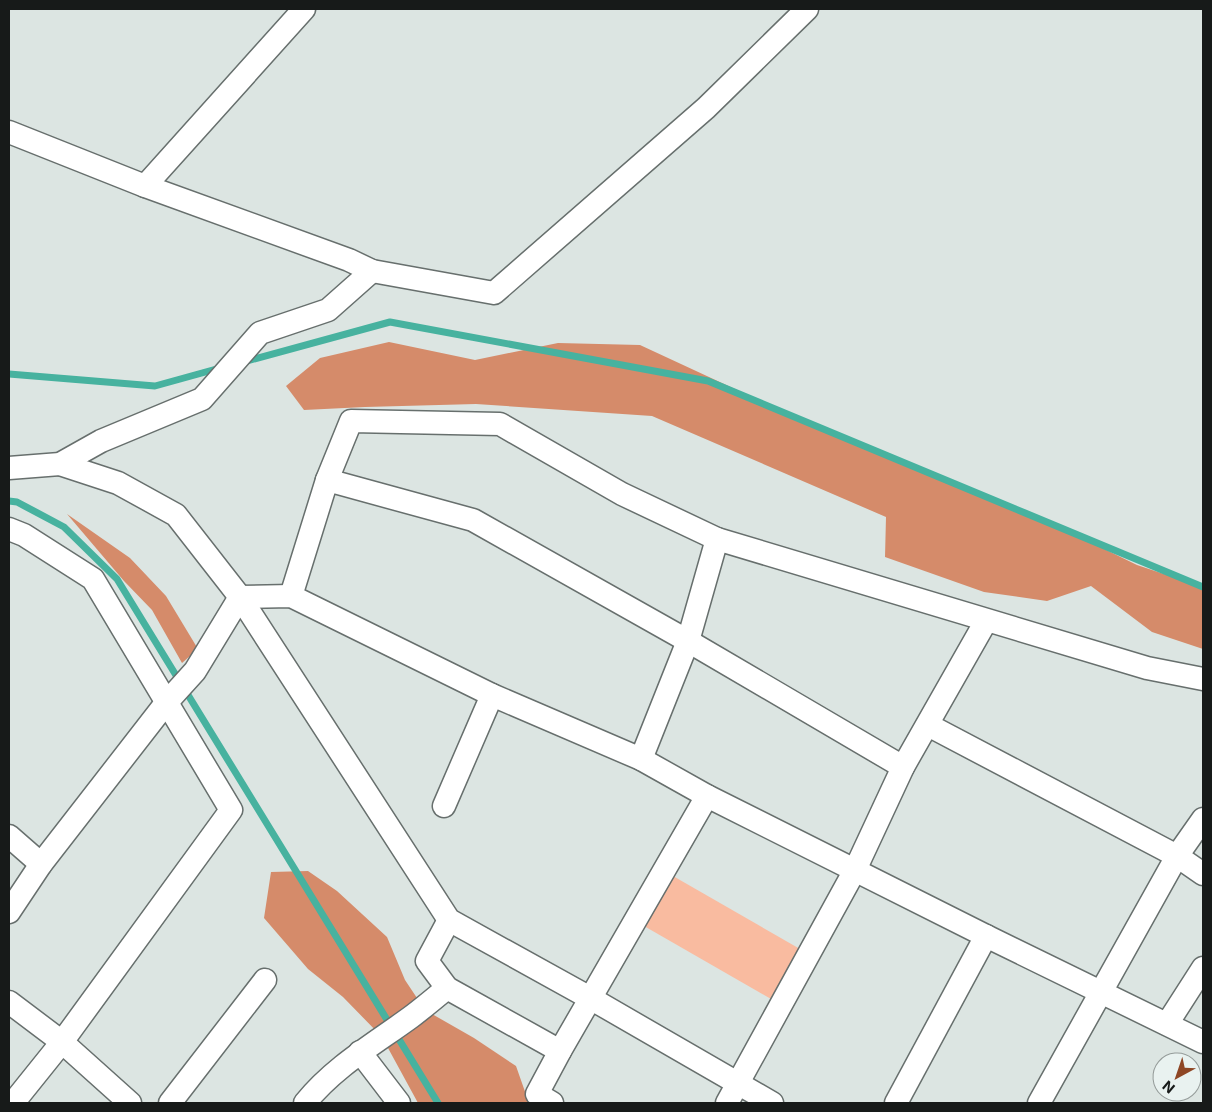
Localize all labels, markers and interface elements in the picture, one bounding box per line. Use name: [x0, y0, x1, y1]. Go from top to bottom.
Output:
north arrow: [1152, 1052, 1202, 1102]
text: N: [1159, 1077, 1178, 1097]

